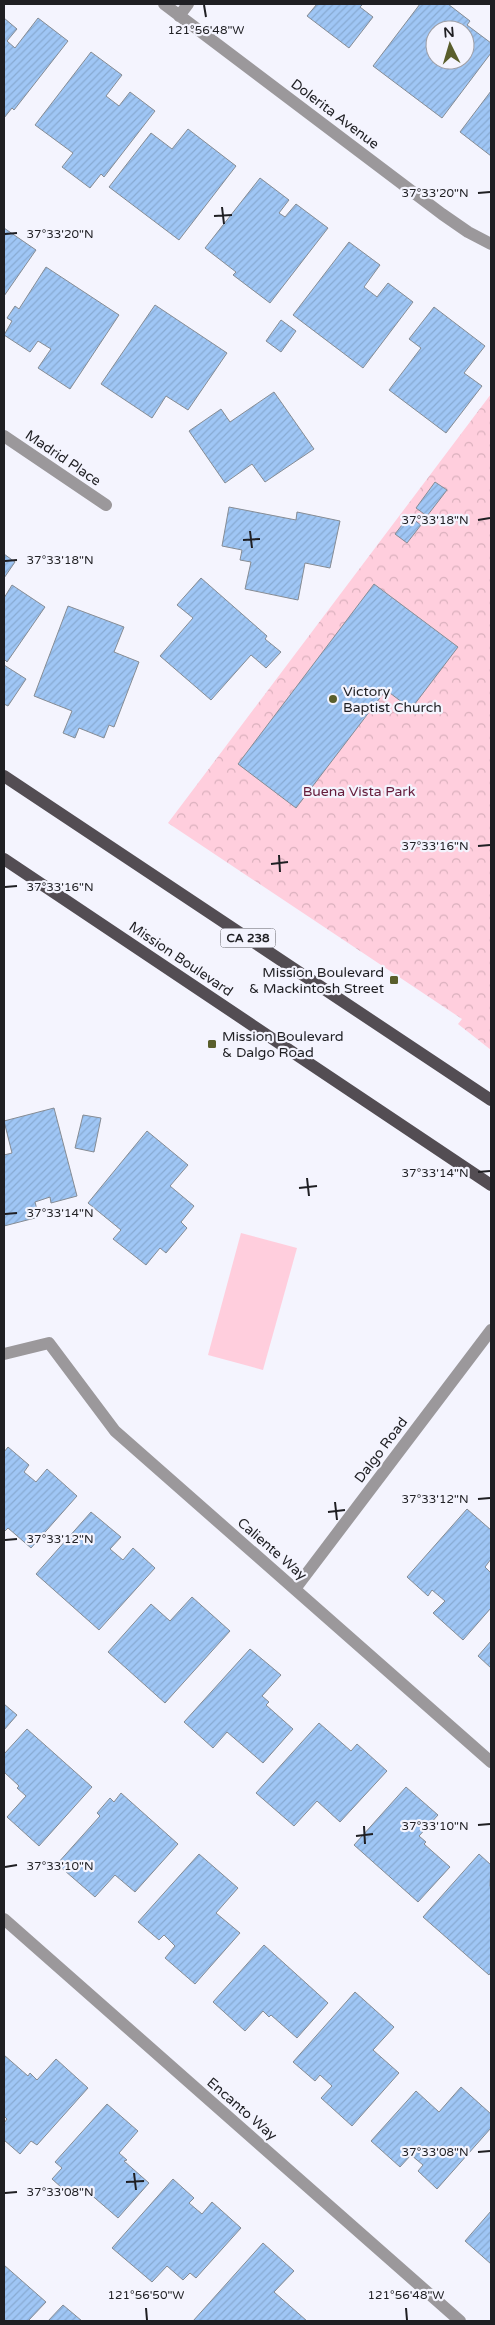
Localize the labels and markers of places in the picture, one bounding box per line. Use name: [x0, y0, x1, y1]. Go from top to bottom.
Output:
place label: Victory Baptist Church: [343, 683, 442, 716]
marker: Victory Baptist Church: [327, 693, 339, 705]
place label: Mission Boulevard & Mackintosh Street: [249, 964, 385, 997]
marker: Mission Boulevard & Mackintosh Street: [388, 974, 400, 986]
place label: Mission Boulevard & Dalgo Road: [222, 1028, 344, 1061]
marker: Mission Boulevard & Dalgo Road: [206, 1038, 218, 1050]

